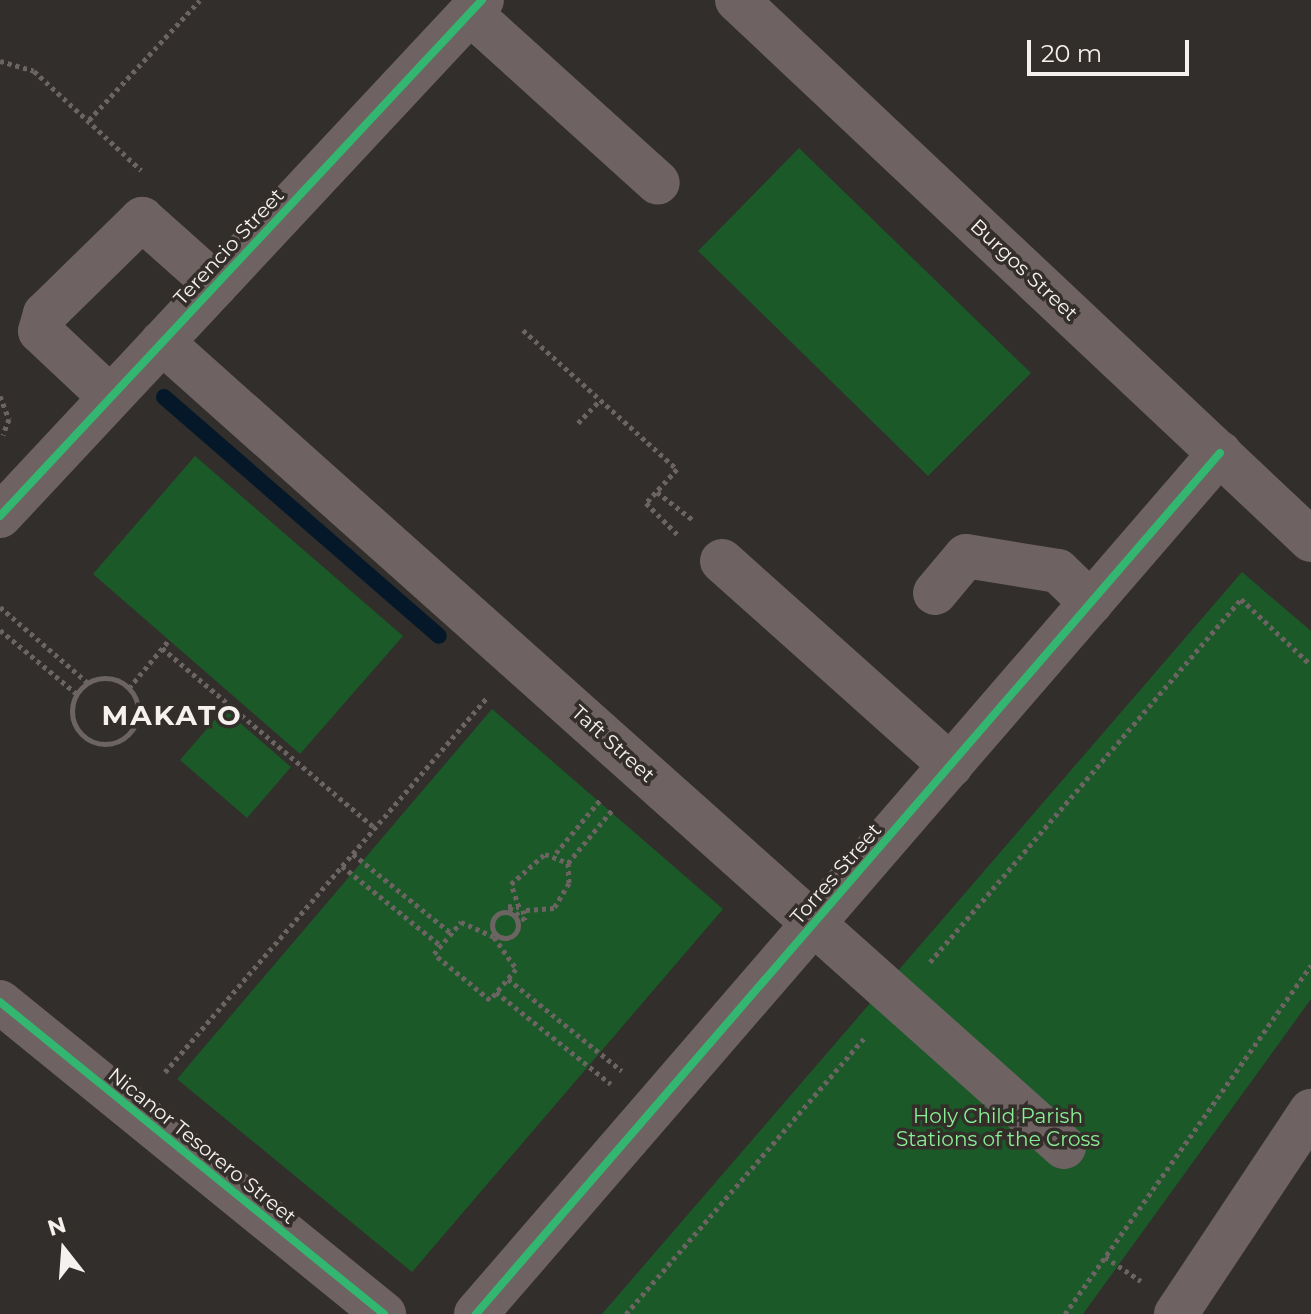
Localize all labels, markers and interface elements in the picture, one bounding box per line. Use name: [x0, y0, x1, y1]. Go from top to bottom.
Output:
scale bar: [1031, 24, 1193, 74]
text: 20 m: [1041, 39, 1102, 68]
street label: Terencio Street: [169, 184, 289, 310]
street label: Burgos Street: [965, 214, 1083, 326]
district label: MAKATO: [101, 698, 243, 732]
street label: Taft Street: [567, 701, 659, 787]
street label: Torres Street: [786, 819, 886, 929]
street label: Nicanor Tesorero Street: [103, 1063, 301, 1229]
park label: Holy Child Parish Stations of the Cross: [896, 1104, 1100, 1151]
north arrow: [24, 1210, 104, 1290]
text: N: [44, 1211, 69, 1242]

